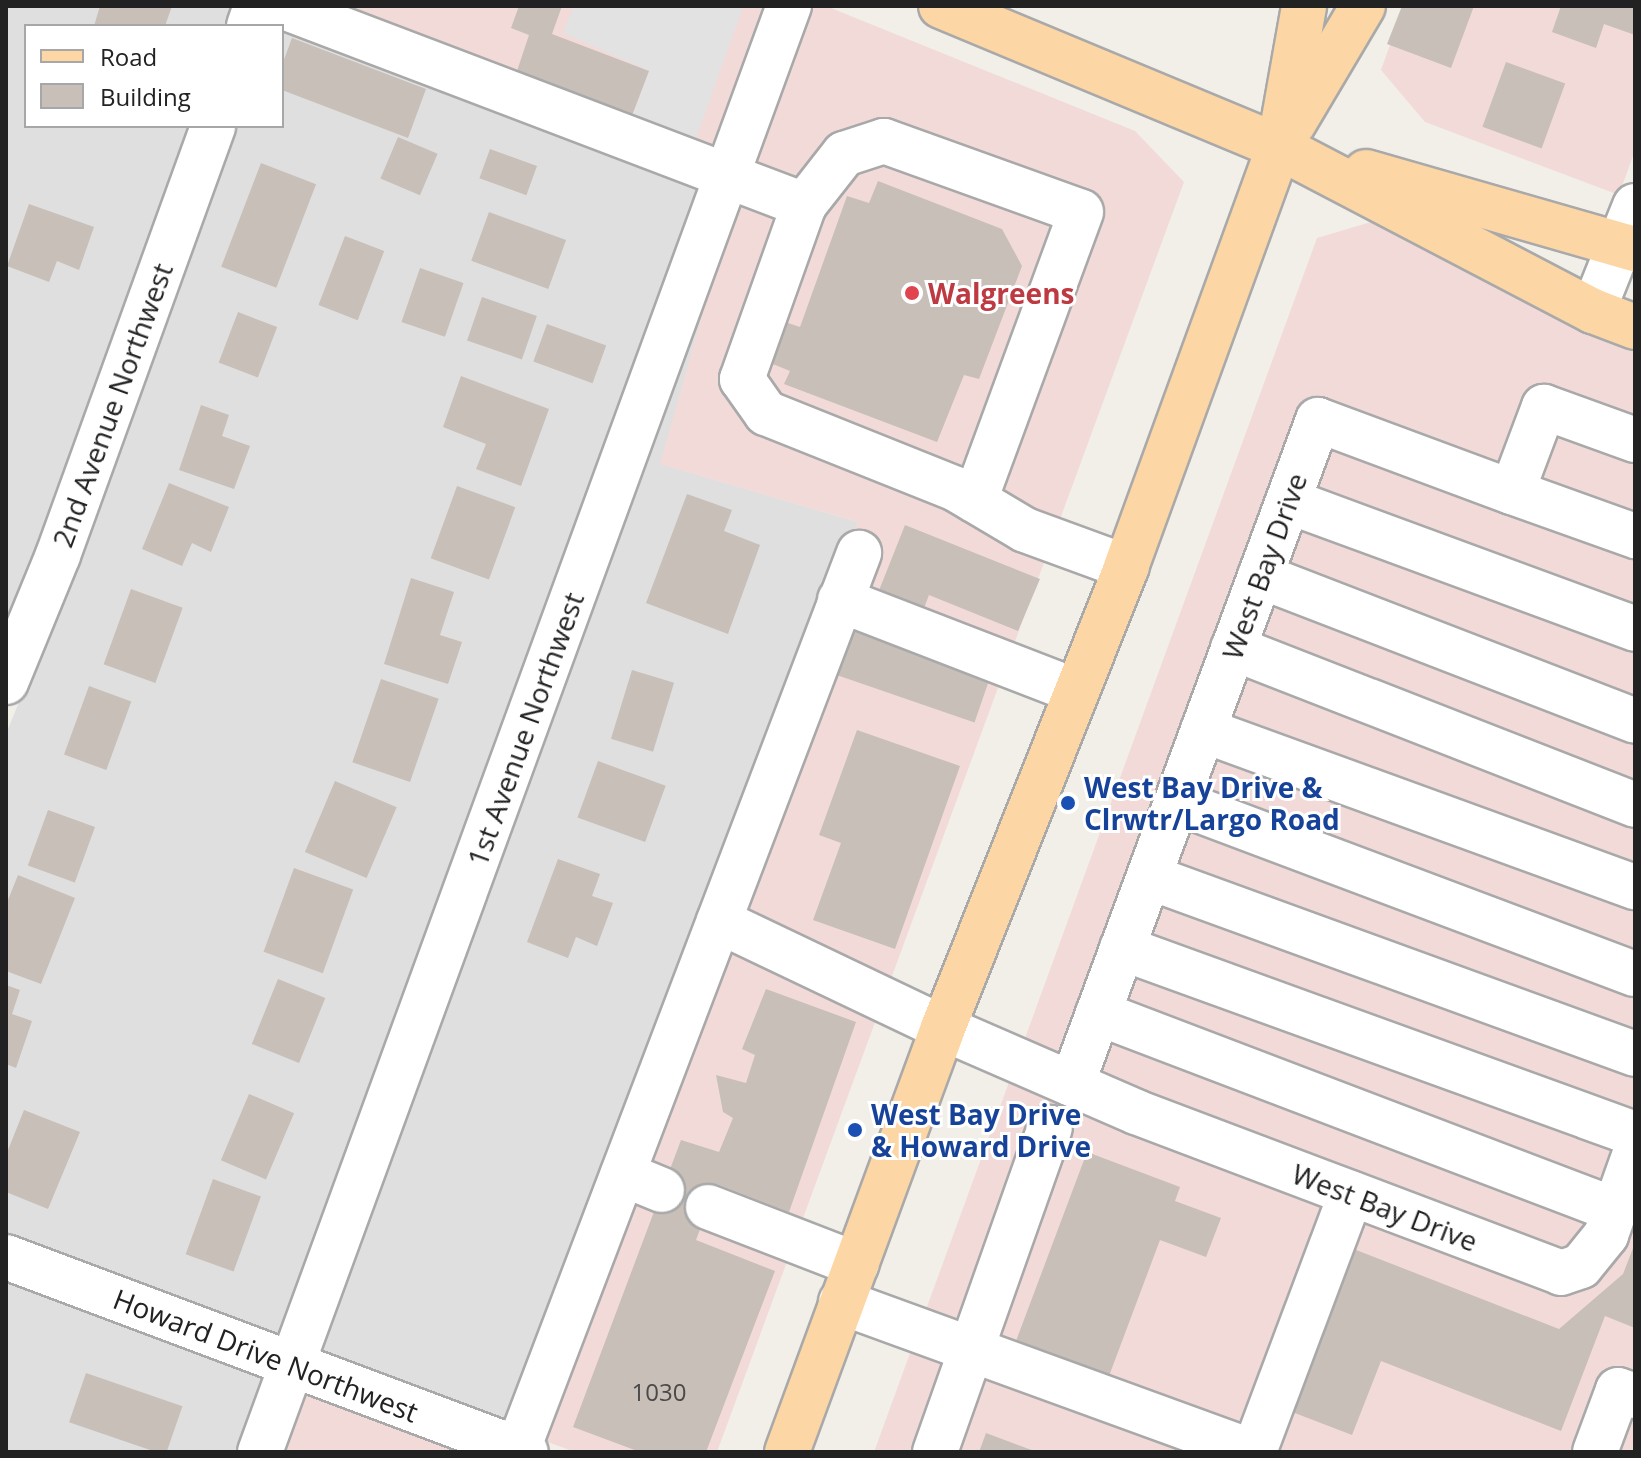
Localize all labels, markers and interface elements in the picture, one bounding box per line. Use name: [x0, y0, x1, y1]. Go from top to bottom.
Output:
legend: [24, 24, 284, 128]
text: Road: [100, 40, 157, 73]
text: Building: [100, 80, 191, 113]
street label: 2nd Avenue Northwest: [45, 258, 179, 552]
place label: Walgreens: [928, 276, 1074, 310]
marker: Walgreens: [903, 284, 921, 302]
street label: West Bay Drive: [1215, 468, 1313, 664]
street label: 1st Avenue Northwest: [460, 588, 590, 870]
place label: West Bay Drive & Clrwtr/Largo Road: [1084, 770, 1340, 836]
marker: West Bay Drive & Clrwtr/Largo Road: [1059, 794, 1077, 812]
place label: West Bay Drive & Howard Drive: [871, 1097, 1091, 1163]
marker: West Bay Drive & Howard Drive: [846, 1121, 864, 1139]
street label: West Bay Drive: [1288, 1156, 1482, 1258]
street label: Howard Drive Northwest: [109, 1281, 423, 1429]
house number: 1030: [632, 1378, 686, 1406]

